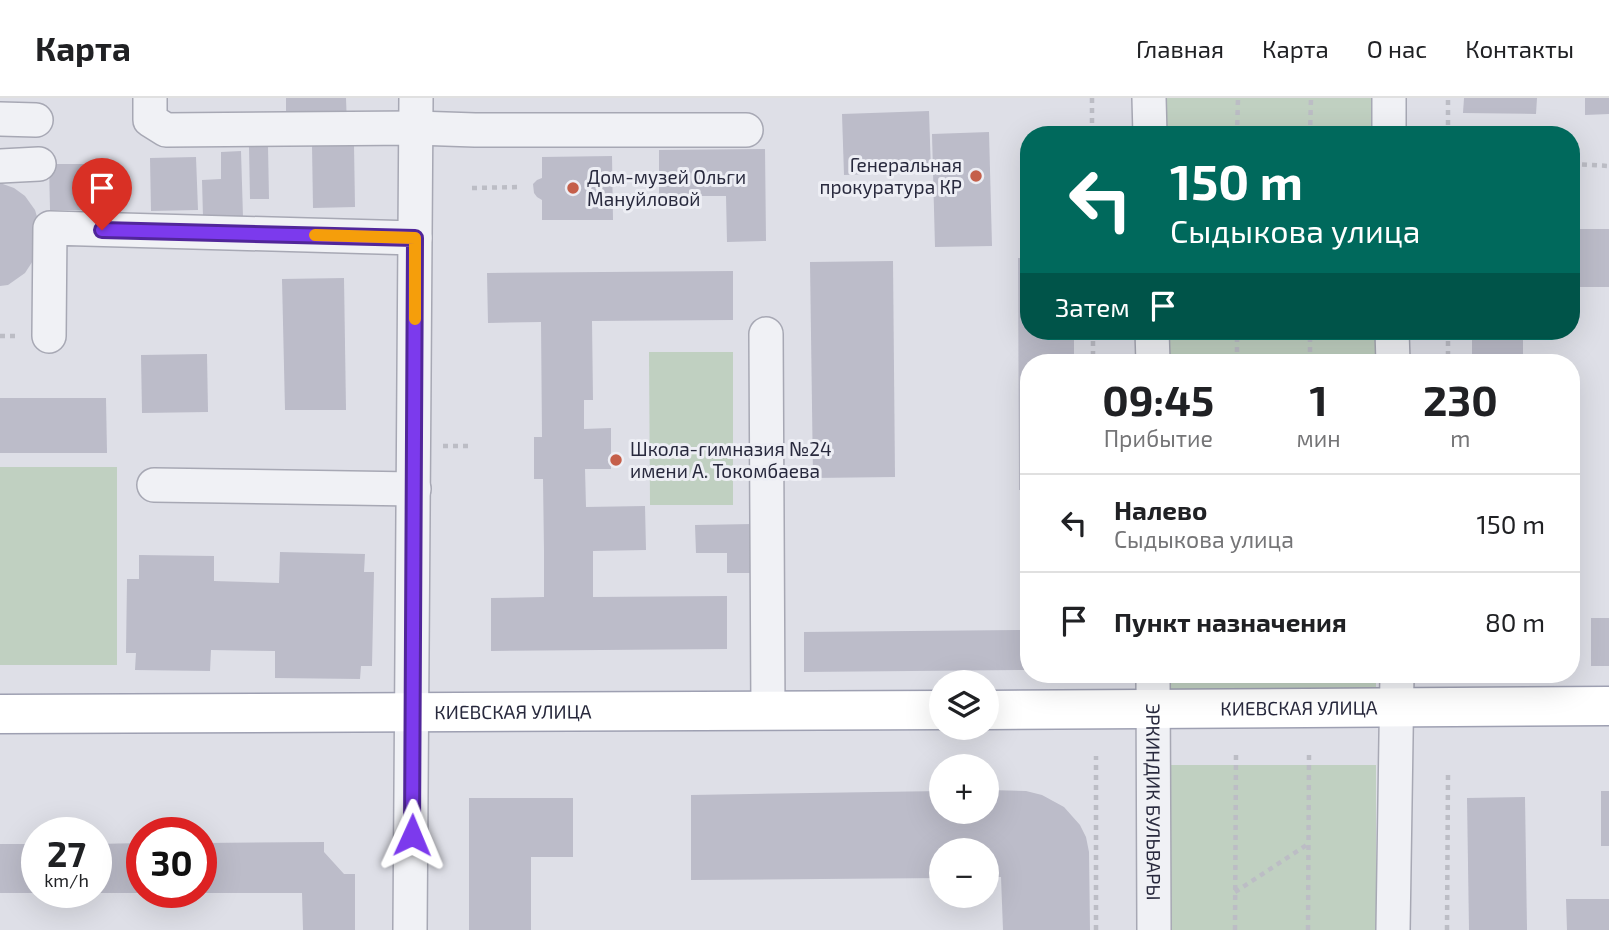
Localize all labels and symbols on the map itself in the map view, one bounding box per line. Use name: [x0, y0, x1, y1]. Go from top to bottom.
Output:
place label: Генеральная прокуратура КР: [819, 153, 962, 199]
pin: [72, 158, 132, 230]
place label: Дом-музей Ольги Мануйловой: [587, 165, 746, 211]
marker: Генеральная прокуратура КР: [968, 168, 984, 184]
marker: Дом-музей Ольги Мануйловой: [565, 180, 581, 196]
place label: Школа-гимназия №24 имени А. Токомбаева: [630, 437, 832, 482]
marker: Школа-гимназия №24 имени А. Токомбаева: [608, 452, 624, 468]
street label: КИЕВСКАЯ УЛИЦА: [1220, 695, 1378, 719]
street label: КИЕВСКАЯ УЛИЦА: [434, 699, 592, 723]
street label: ЭРКИНДИК БУЛЬВАРЫ: [1142, 703, 1166, 901]
position arrow: [375, 798, 449, 872]
speed limit sign: 30: [126, 817, 217, 908]

